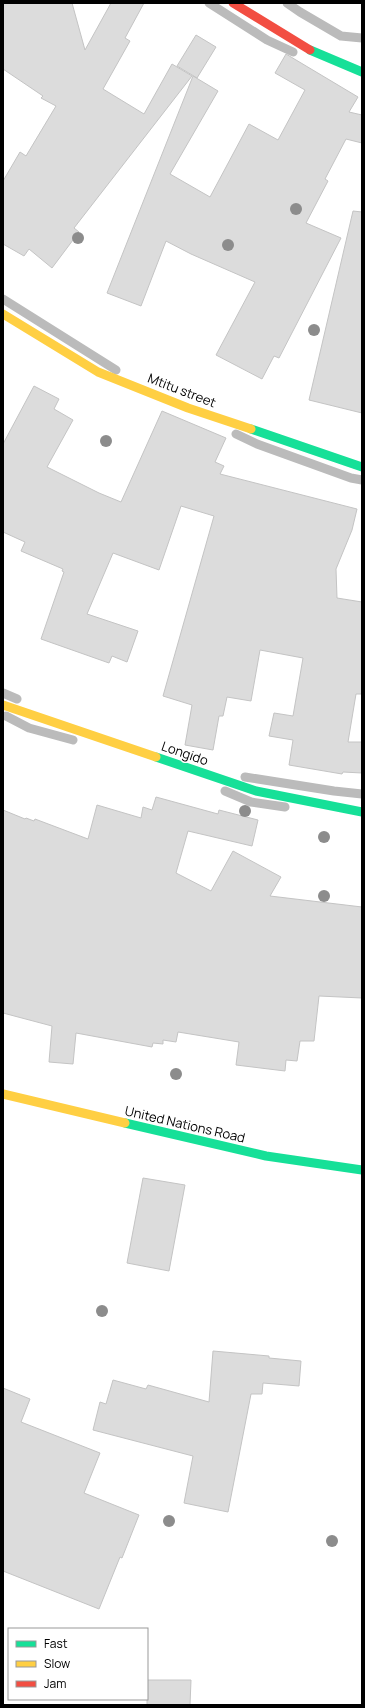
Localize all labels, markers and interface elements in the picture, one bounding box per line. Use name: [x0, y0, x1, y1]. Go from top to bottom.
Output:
street label: Mtitu street: [145, 369, 219, 411]
street label: Longido: [159, 737, 211, 769]
street label: United Nations Road: [123, 1101, 247, 1147]
legend: [8, 1628, 148, 1700]
text: Fast: [44, 1635, 68, 1652]
text: Slow: [44, 1655, 70, 1672]
text: Jam: [44, 1675, 66, 1692]

